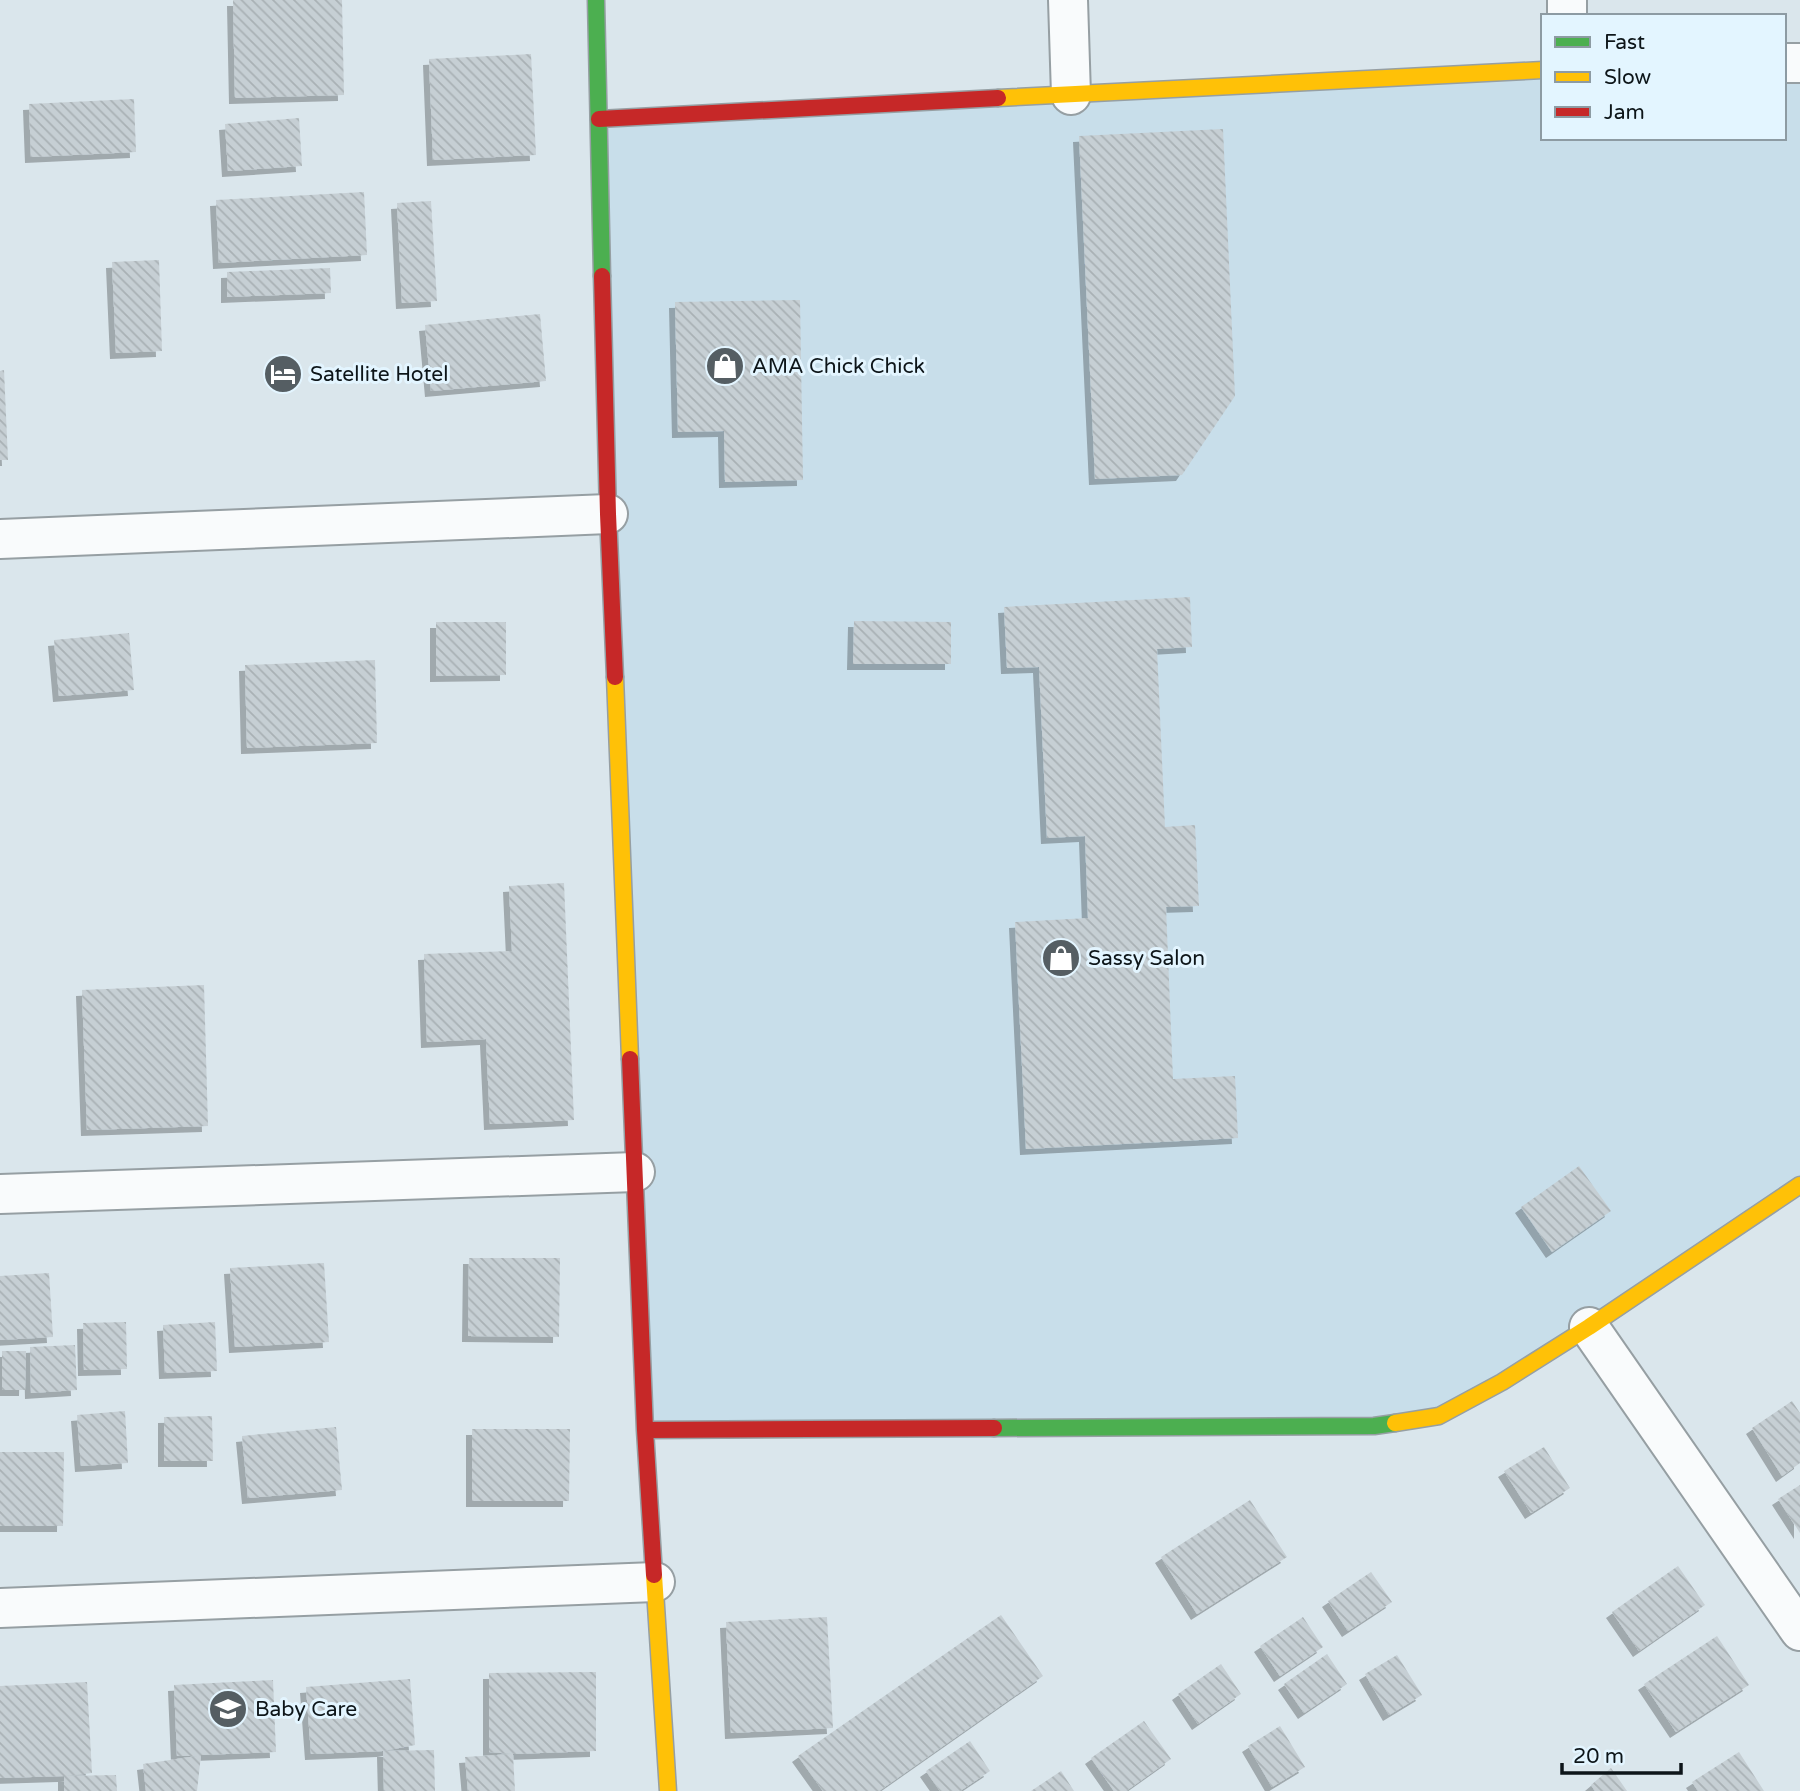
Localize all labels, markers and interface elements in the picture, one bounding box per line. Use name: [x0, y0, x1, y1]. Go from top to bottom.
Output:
legend: [1541, 14, 1786, 140]
text: Fast: [1604, 30, 1645, 55]
text: Slow: [1604, 65, 1652, 90]
text: Jam: [1604, 100, 1645, 125]
shop icon: AMA Chick Chick: [704, 345, 746, 387]
hotel icon: Satellite Hotel: [262, 353, 304, 395]
place label: AMA Chick Chick: [752, 354, 925, 379]
place label: Satellite Hotel: [310, 362, 448, 387]
shop icon: Sassy Salon: [1040, 937, 1082, 979]
place label: Sassy Salon: [1088, 946, 1205, 971]
school or university icon: Baby Care: [207, 1688, 249, 1730]
place label: Baby Care: [255, 1697, 357, 1722]
scale bar: [1562, 1732, 1681, 1776]
text: 20 m: [1573, 1744, 1624, 1769]

